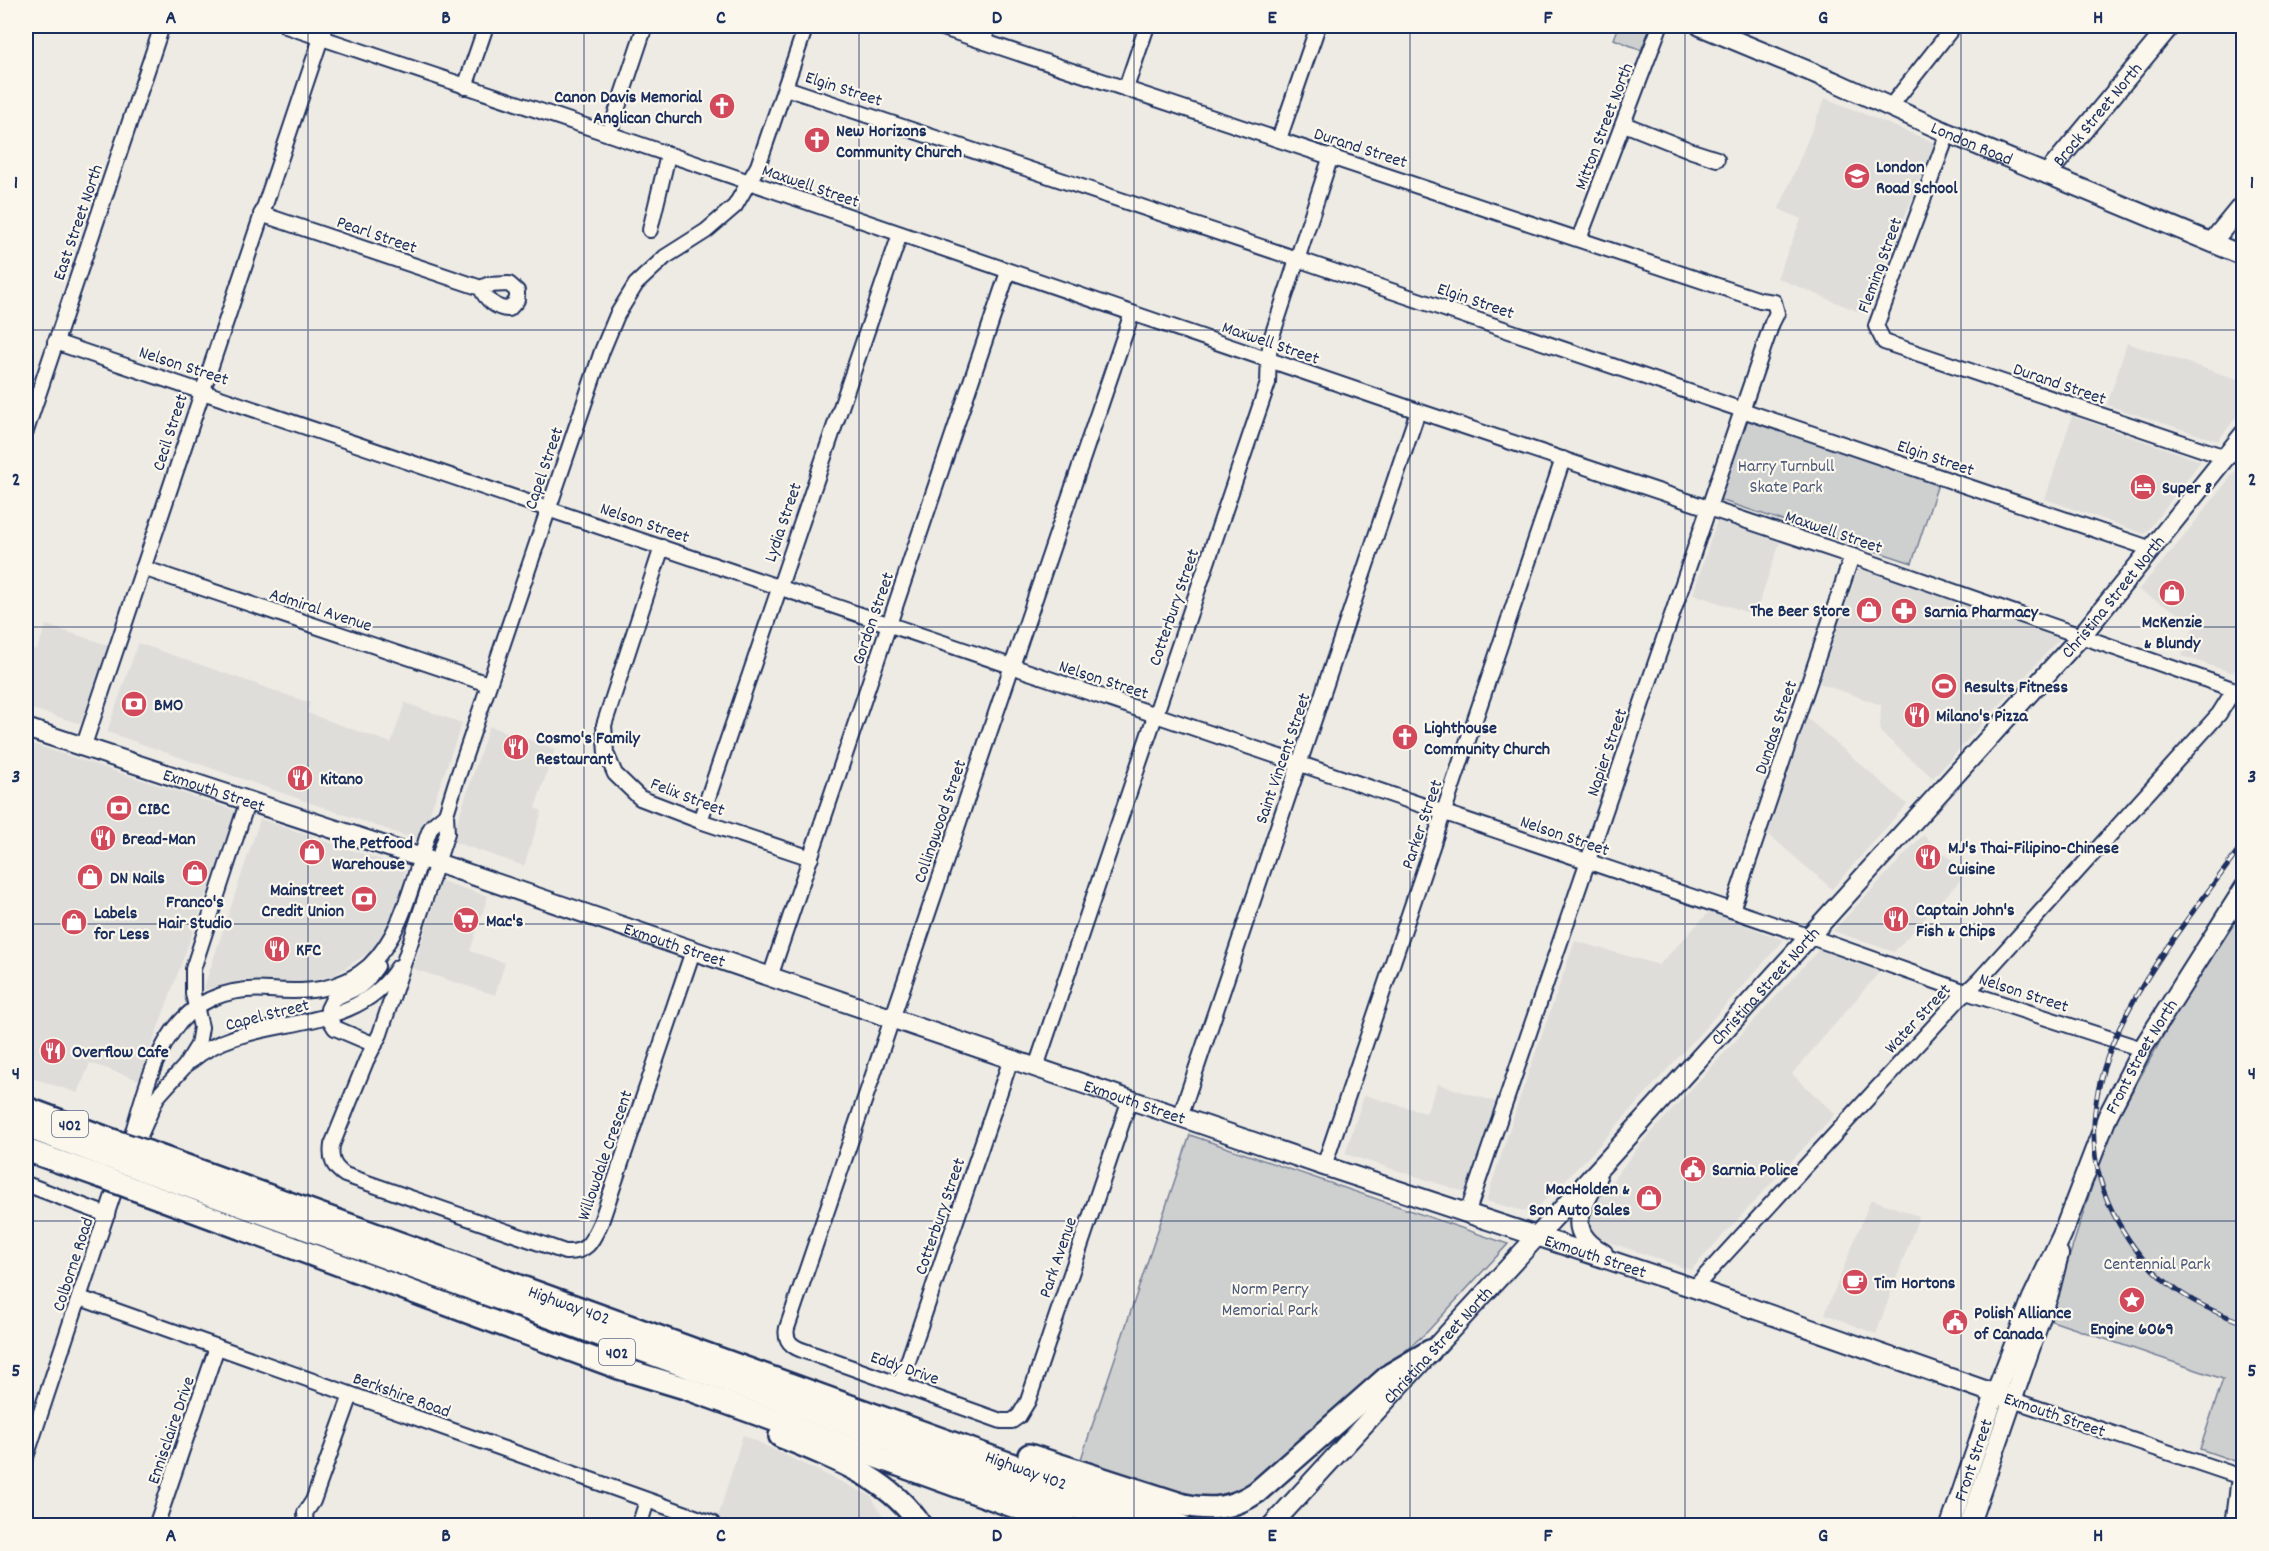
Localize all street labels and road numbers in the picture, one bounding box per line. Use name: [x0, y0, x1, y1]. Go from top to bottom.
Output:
street label: Brock Street North: [2048, 58, 2149, 173]
street label: Mitton Street North: [1570, 60, 1641, 194]
street label: Elgin Street: [801, 66, 885, 115]
street label: London Road: [1926, 117, 2016, 173]
street label: Durand Street: [1310, 123, 1410, 176]
street label: Maxwell Street: [758, 159, 863, 216]
street label: East Street North: [48, 161, 111, 284]
street label: Pearl Street: [333, 211, 420, 262]
street label: Fleming Street: [1853, 214, 1910, 317]
street label: Elgin Street: [1433, 278, 1517, 327]
street label: Maxwell Street: [1218, 316, 1323, 373]
street label: Nelson Street: [135, 341, 232, 394]
street label: Durand Street: [2009, 358, 2109, 413]
street label: Cecil Street: [147, 391, 196, 474]
street label: Capel Street: [520, 424, 571, 513]
street label: Elgin Street: [1893, 435, 1977, 484]
street label: Lydia Street: [759, 479, 810, 566]
street label: Nelson Street: [596, 497, 692, 551]
street label: Maxwell Street: [1781, 505, 1886, 562]
street label: Christina Street North: [2057, 531, 2172, 665]
street label: Cotterbury Street: [1144, 546, 1207, 670]
street label: Gordon Street: [847, 569, 902, 668]
street label: Admiral Avenue: [266, 583, 375, 640]
street label: Nelson Street: [1055, 655, 1152, 708]
street label: Dundas Street: [1750, 677, 1805, 778]
street label: Saint Vincent Street: [1250, 690, 1319, 828]
street label: Napier Street: [1582, 705, 1635, 800]
street label: Collingwood Street: [909, 756, 974, 887]
street label: Exmouth Street: [159, 764, 268, 821]
street label: Felix Street: [646, 773, 728, 824]
street label: Parker Street: [1396, 776, 1450, 873]
street label: Nelson Street: [1516, 810, 1612, 864]
street label: Exmouth Street: [620, 918, 729, 976]
street label: Christina Street North: [1706, 923, 1827, 1052]
street label: Nelson Street: [1975, 968, 2072, 1021]
street label: Water Street: [1880, 979, 1958, 1060]
street label: Capel Street: [223, 994, 313, 1039]
street label: Front Street North: [2101, 995, 2185, 1119]
street label: Exmouth Street: [1080, 1075, 1188, 1133]
street label: Willowdale Crescent: [572, 1087, 640, 1224]
road number: 402: [52, 1111, 88, 1137]
street label: Cotterbury Street: [910, 1155, 973, 1279]
street label: Colborne Road: [47, 1214, 101, 1315]
street label: Park Avenue: [1034, 1214, 1085, 1302]
street label: Exmouth Street: [1541, 1230, 1649, 1287]
street label: Highway 402: [524, 1280, 613, 1333]
street label: Christina Street North: [1379, 1282, 1500, 1411]
road number: 402: [599, 1339, 635, 1365]
street label: Eddy Drive: [866, 1346, 942, 1393]
street label: Berkshire Road: [349, 1367, 453, 1426]
street label: Ennisclaire Drive: [142, 1374, 202, 1488]
street label: Exmouth Street: [2000, 1387, 2109, 1446]
street label: Front Street: [1949, 1416, 2001, 1505]
street label: Highway 402: [981, 1446, 1070, 1498]

